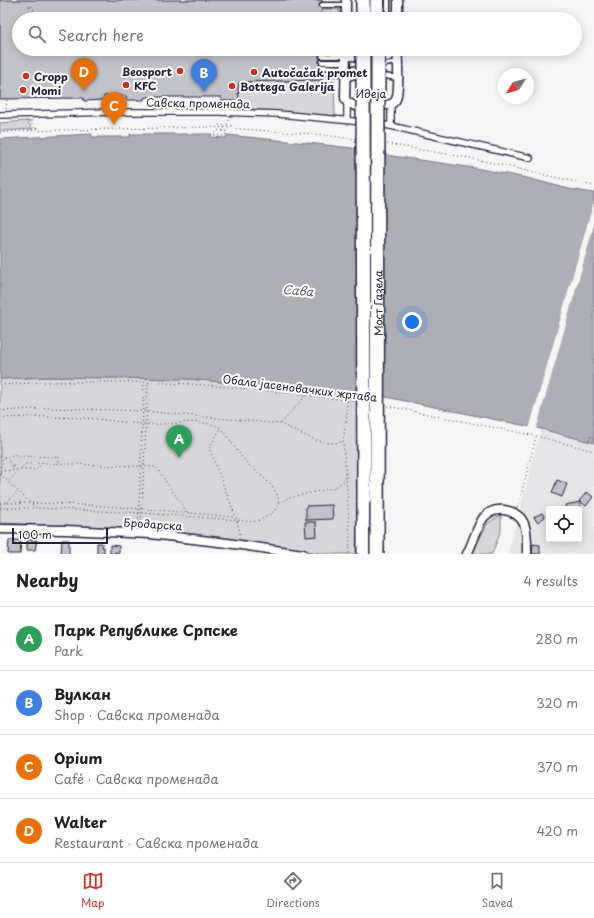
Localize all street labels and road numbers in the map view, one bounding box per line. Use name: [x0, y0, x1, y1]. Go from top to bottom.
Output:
street label: Идеја: [356, 85, 387, 102]
street label: Савска променада: [146, 94, 250, 112]
street label: Мост Газела: [369, 270, 386, 336]
street label: Обала јасеновачких жртава: [222, 370, 378, 406]
street label: Бродарска: [123, 513, 183, 535]

